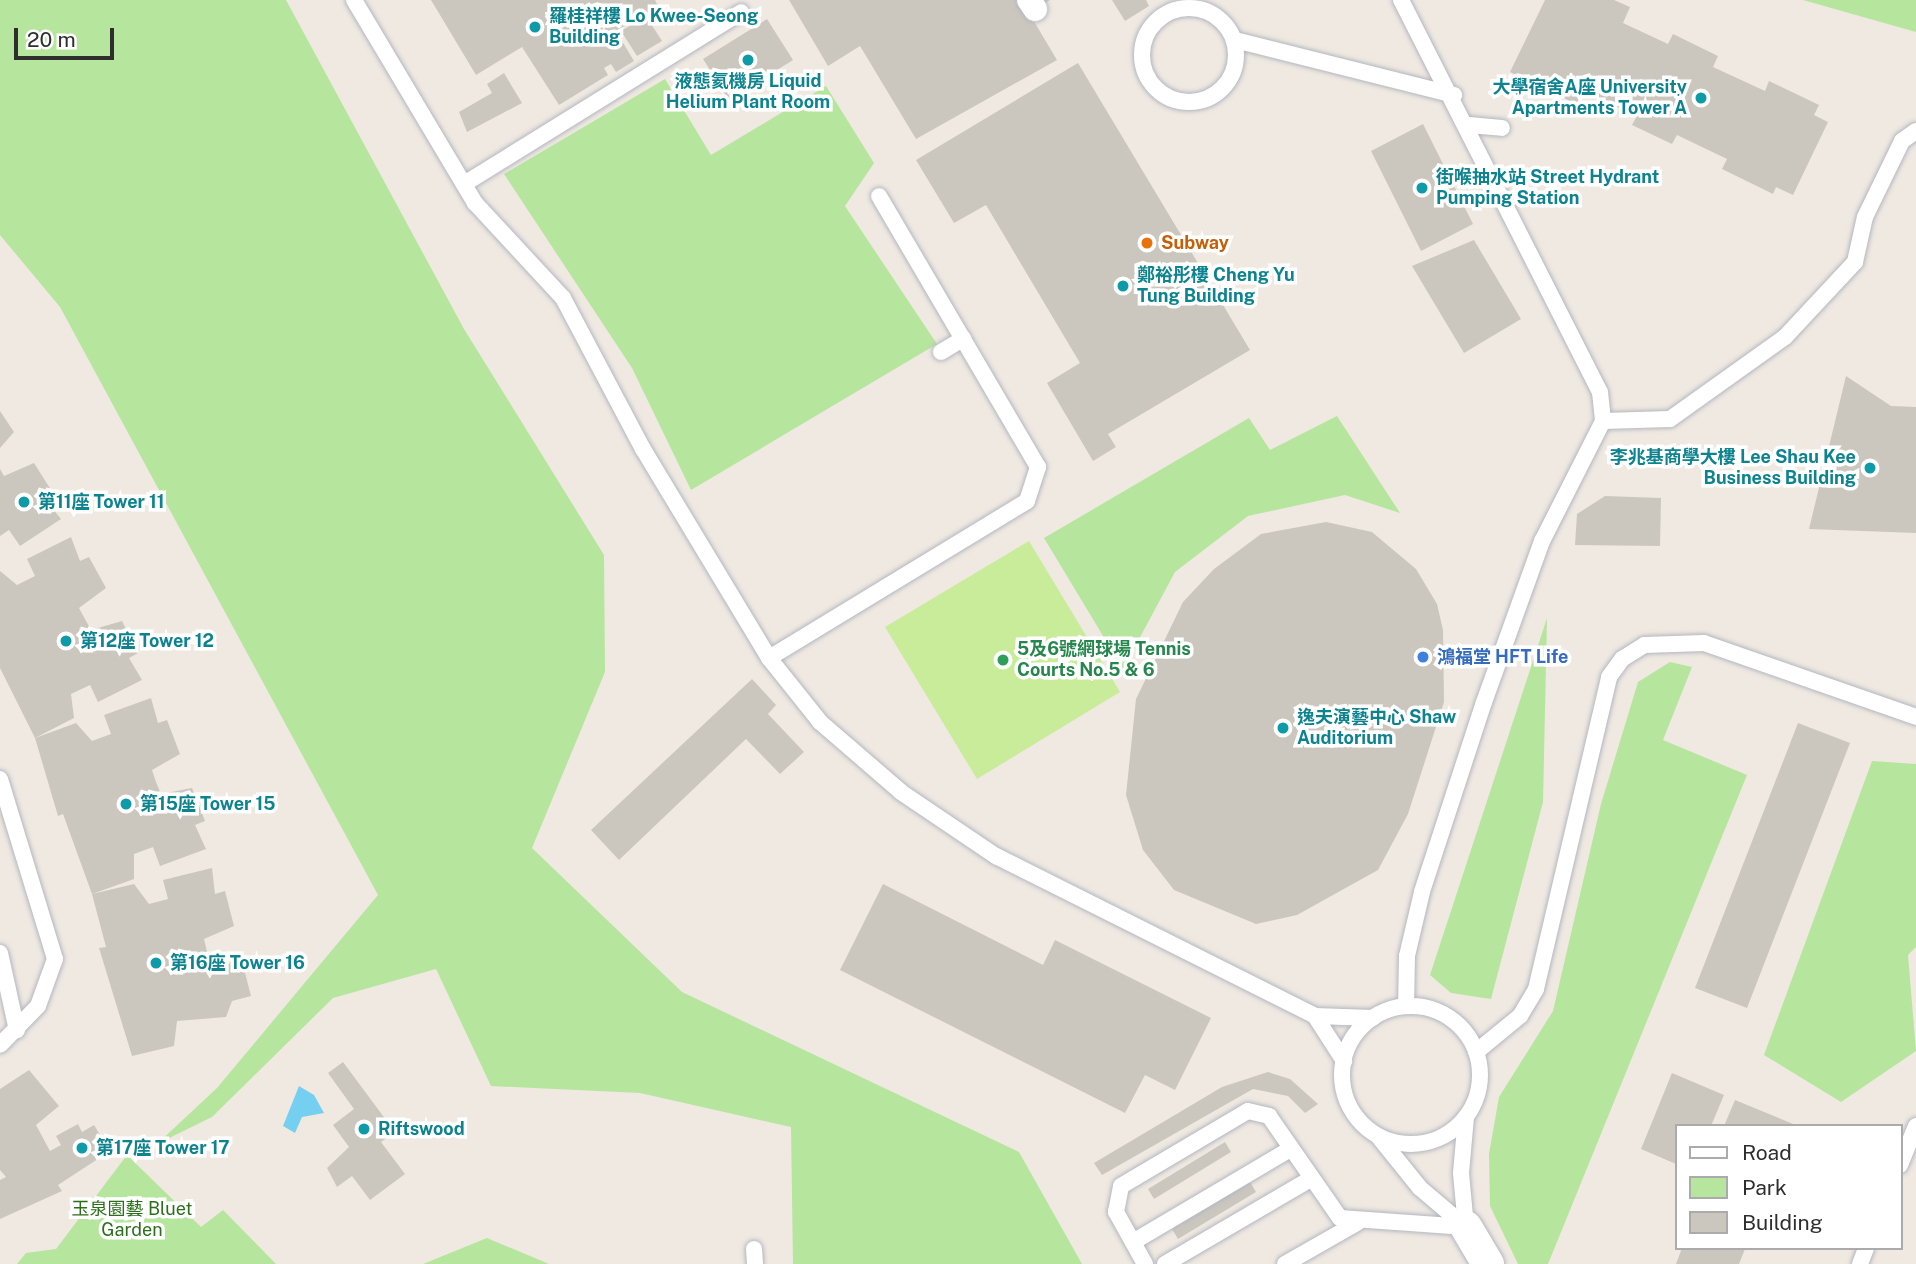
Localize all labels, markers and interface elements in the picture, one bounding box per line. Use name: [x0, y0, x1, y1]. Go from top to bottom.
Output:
place label: 羅桂祥樓 Lo Kwee-Seong Building: [549, 6, 758, 48]
scale bar: [18, 14, 117, 58]
marker: 羅桂祥樓 Lo Kwee-Seong Building: [527, 19, 543, 35]
text: 20 m: [27, 27, 76, 52]
marker: 液態氦機房 Liquid Helium Plant Room: [740, 52, 756, 68]
place label: 液態氦機房 Liquid Helium Plant Room: [666, 71, 830, 114]
place label: 大學宿舍A座 University Apartments Tower A: [1493, 77, 1687, 119]
marker: 大學宿舍A座 University Apartments Tower A: [1693, 90, 1709, 106]
place label: 街喉抽水站 Street Hydrant Pumping Station: [1436, 167, 1659, 210]
marker: 街喉抽水站 Street Hydrant Pumping Station: [1414, 180, 1430, 196]
place label: Subway: [1161, 232, 1229, 254]
marker: Subway: [1139, 235, 1155, 251]
place label: 鄭裕彤樓 Cheng Yu Tung Building: [1137, 265, 1295, 308]
marker: 鄭裕彤樓 Cheng Yu Tung Building: [1115, 278, 1131, 294]
place label: 李兆基商學大樓 Lee Shau Kee Business Building: [1610, 447, 1856, 490]
marker: 李兆基商學大樓 Lee Shau Kee Business Building: [1862, 460, 1878, 476]
place label: 第11座 Tower 11: [38, 491, 164, 513]
marker: 第11座 Tower 11: [16, 494, 32, 510]
place label: 第12座 Tower 12: [80, 630, 214, 652]
marker: 第12座 Tower 12: [58, 633, 74, 649]
place label: 5及6號網球場 Tennis Courts No.5 & 6: [1017, 639, 1191, 682]
place label: 鴻福堂 HFT Life: [1437, 646, 1568, 668]
marker: 鴻福堂 HFT Life: [1415, 649, 1431, 665]
marker: 5及6號網球場 Tennis Courts No.5 & 6: [995, 652, 1011, 668]
place label: 逸夫演藝中心 Shaw Auditorium: [1297, 707, 1456, 750]
marker: 逸夫演藝中心 Shaw Auditorium: [1275, 720, 1291, 736]
place label: 第15座 Tower 15: [140, 793, 275, 815]
marker: 第15座 Tower 15: [118, 796, 134, 812]
place label: 第16座 Tower 16: [170, 952, 305, 974]
marker: 第16座 Tower 16: [148, 955, 164, 971]
place label: Riftswood: [378, 1118, 465, 1140]
marker: Riftswood: [356, 1121, 372, 1137]
legend: [1674, 1124, 1902, 1250]
place label: 第17座 Tower 17: [96, 1137, 230, 1159]
marker: 第17座 Tower 17: [74, 1140, 90, 1156]
text: Road: [1742, 1140, 1792, 1165]
text: Park: [1742, 1175, 1787, 1200]
park label: 玉泉園藝 Bluet Garden: [72, 1199, 192, 1242]
text: Building: [1742, 1210, 1823, 1235]

